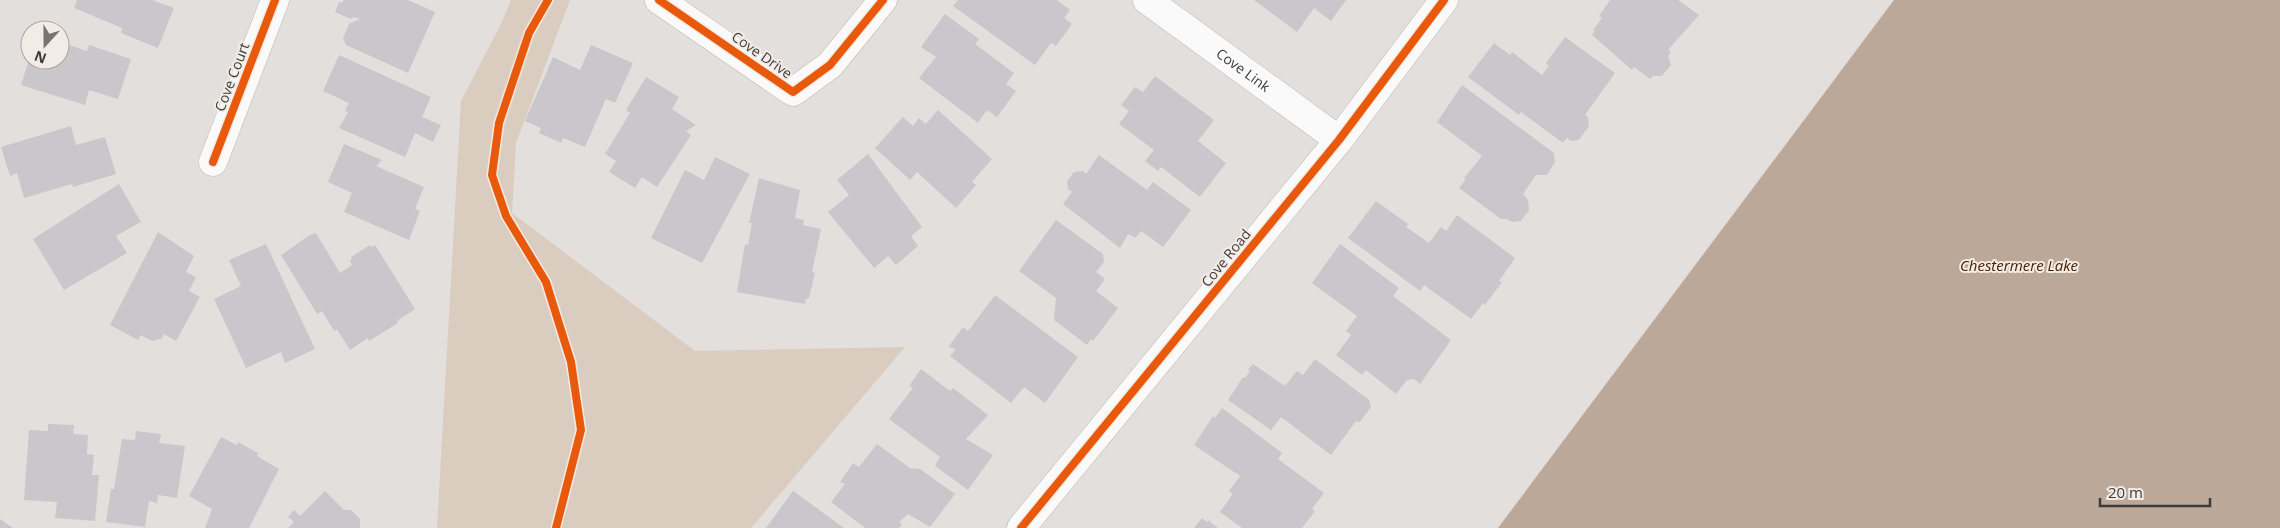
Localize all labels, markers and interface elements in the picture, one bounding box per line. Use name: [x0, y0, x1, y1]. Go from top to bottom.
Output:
north arrow: [20, 20, 70, 70]
street label: Cove Drive: [728, 27, 797, 83]
street label: Cove Court: [210, 40, 253, 114]
street label: Cove Link: [1213, 44, 1275, 96]
text: N: [31, 47, 49, 69]
street label: Cove Road: [1196, 225, 1255, 291]
water label: Chestermere Lake: [1960, 255, 2079, 275]
scale bar: [2100, 476, 2210, 508]
text: 20 m: [2108, 482, 2143, 502]

